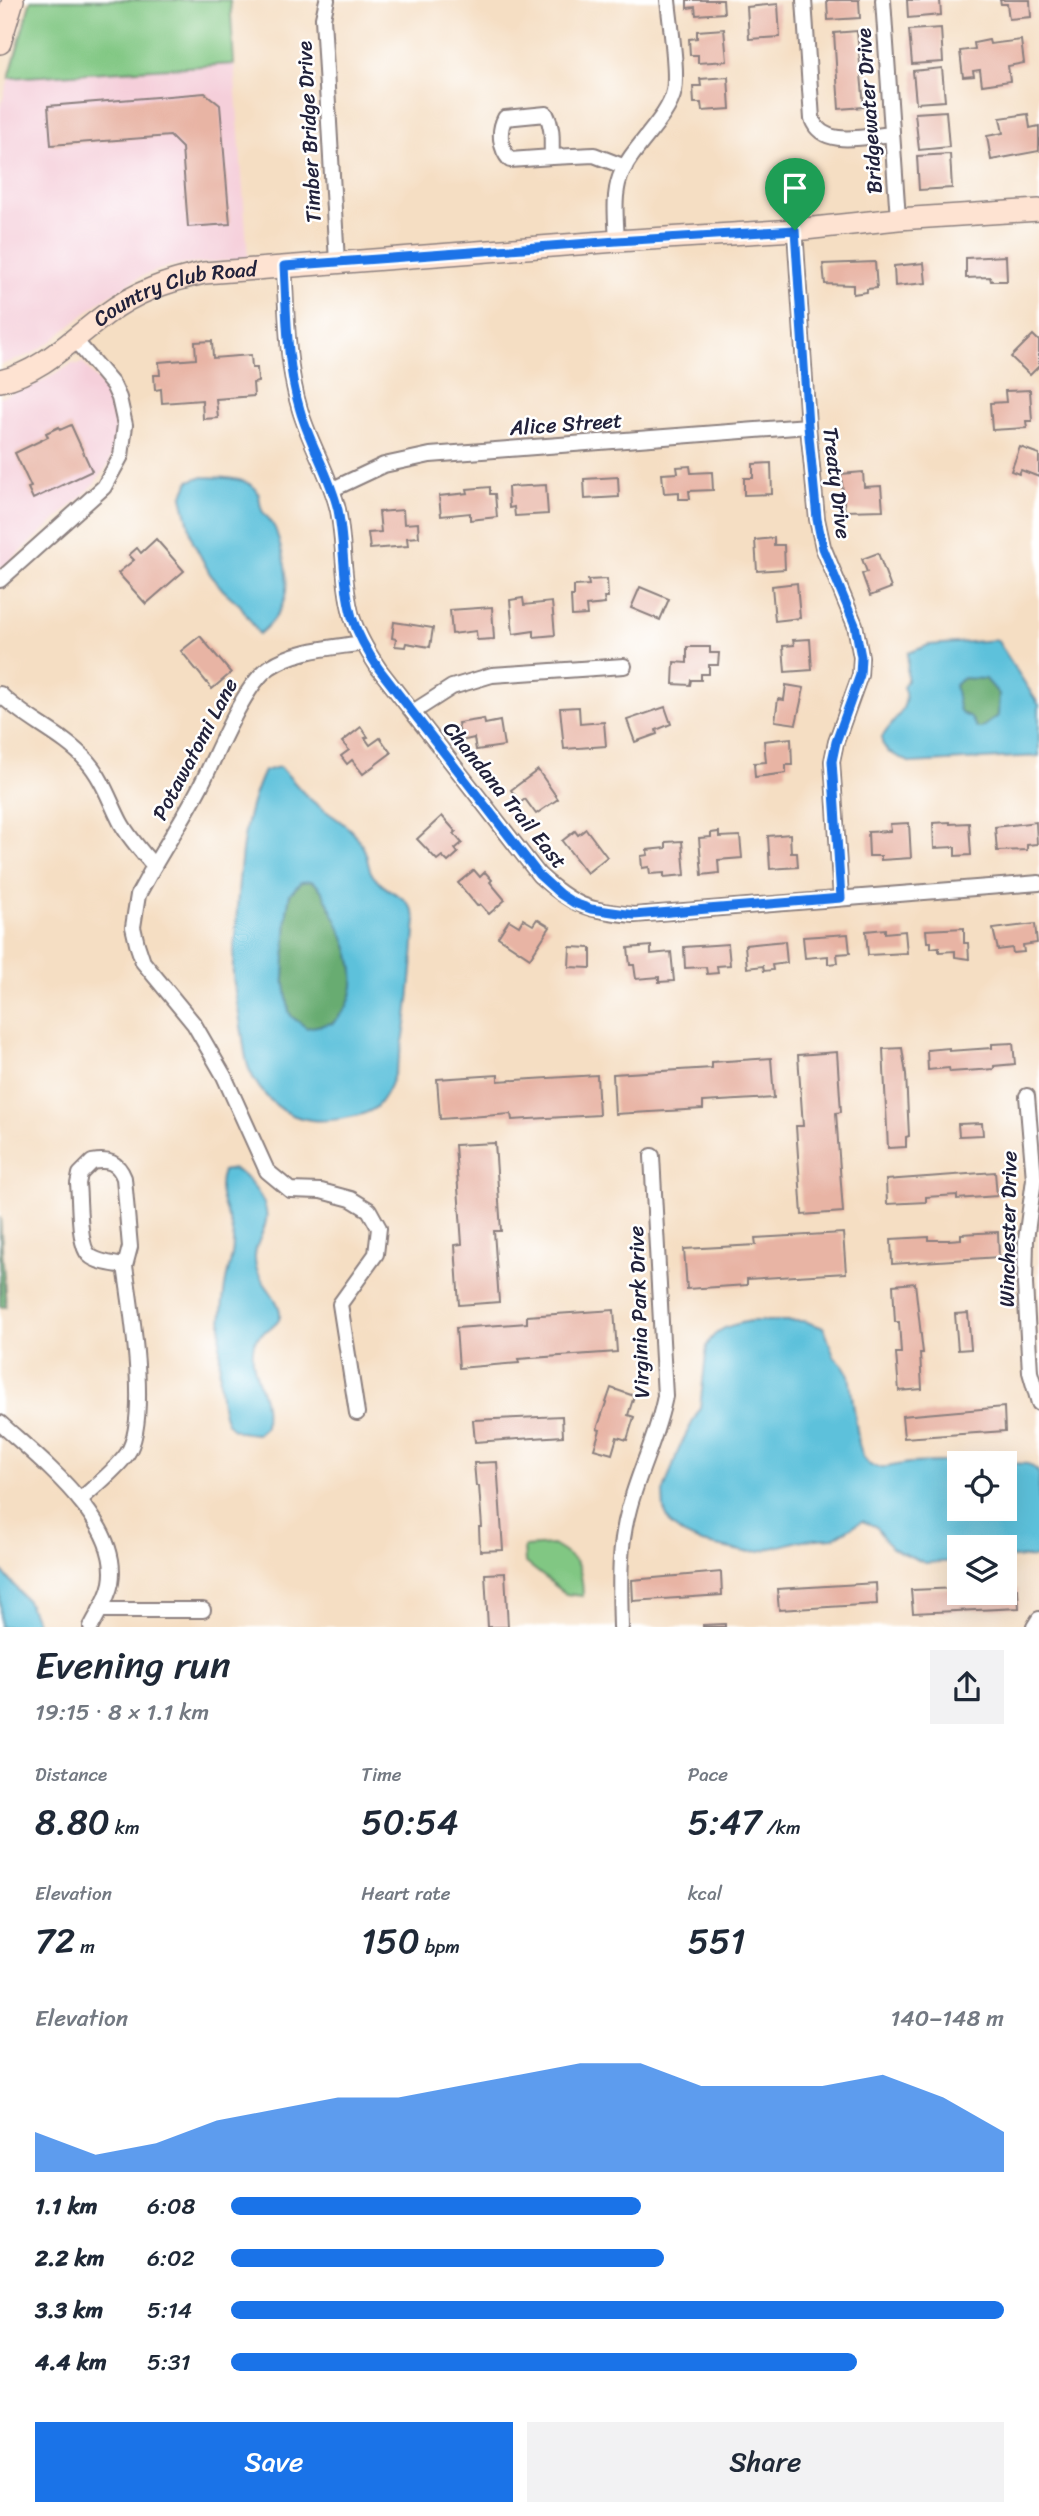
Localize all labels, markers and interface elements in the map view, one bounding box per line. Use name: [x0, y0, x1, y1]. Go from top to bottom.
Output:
street label: Bridgewater Drive: [844, 27, 894, 195]
street label: Timber Bridge Drive: [285, 40, 333, 224]
pin: [765, 158, 825, 230]
icon: arrive: [776, 169, 814, 207]
street label: Country Club Road: [84, 250, 260, 337]
street label: Alice Street: [507, 401, 624, 447]
street label: Treaty Drive: [811, 425, 863, 541]
street label: Potawatomi Lane: [141, 671, 249, 827]
street label: Chandana Trail East: [433, 712, 577, 878]
street label: Winchester Drive: [988, 1150, 1028, 1307]
street label: Virginia Park Drive: [617, 1225, 661, 1399]
map controls: [947, 1451, 1017, 1605]
button: locate: [947, 1451, 1017, 1521]
button: layers: [947, 1535, 1017, 1605]
text: Evening run: [35, 1632, 231, 1699]
button: share: [930, 1650, 1004, 1724]
text: 19:15 · 8 × 1.1 km: [35, 1692, 209, 1733]
text: Distance: [35, 1758, 107, 1791]
text: Time: [361, 1758, 402, 1791]
text: Pace: [688, 1758, 728, 1791]
text: 8.80: [35, 1791, 110, 1853]
text: 50:54: [361, 1791, 459, 1853]
text: 5:47: [688, 1791, 761, 1853]
text: km: [110, 1811, 140, 1844]
text: /km: [761, 1811, 801, 1844]
text: Elevation: [35, 1877, 112, 1910]
text: Heart rate: [361, 1877, 451, 1910]
text: kcal: [688, 1877, 722, 1910]
text: 72: [35, 1910, 75, 1972]
text: 150: [361, 1910, 420, 1972]
text: 551: [688, 1910, 745, 1972]
text: m: [75, 1930, 95, 1963]
text: bpm: [420, 1930, 460, 1963]
text: Elevation: [35, 1998, 128, 2039]
text: 140–148 m: [890, 1998, 1004, 2039]
text: 1.1 km: [35, 2186, 98, 2227]
text: 6:08: [147, 2186, 195, 2227]
text: 2.2 km: [35, 2238, 104, 2279]
text: 6:02: [147, 2238, 195, 2279]
text: 3.3 km: [35, 2290, 103, 2331]
text: 5:14: [147, 2290, 192, 2331]
text: 4.4 km: [35, 2342, 107, 2383]
text: 5:31: [147, 2342, 191, 2383]
button: Save: [35, 2422, 513, 2502]
button: Share: [527, 2422, 1004, 2502]

